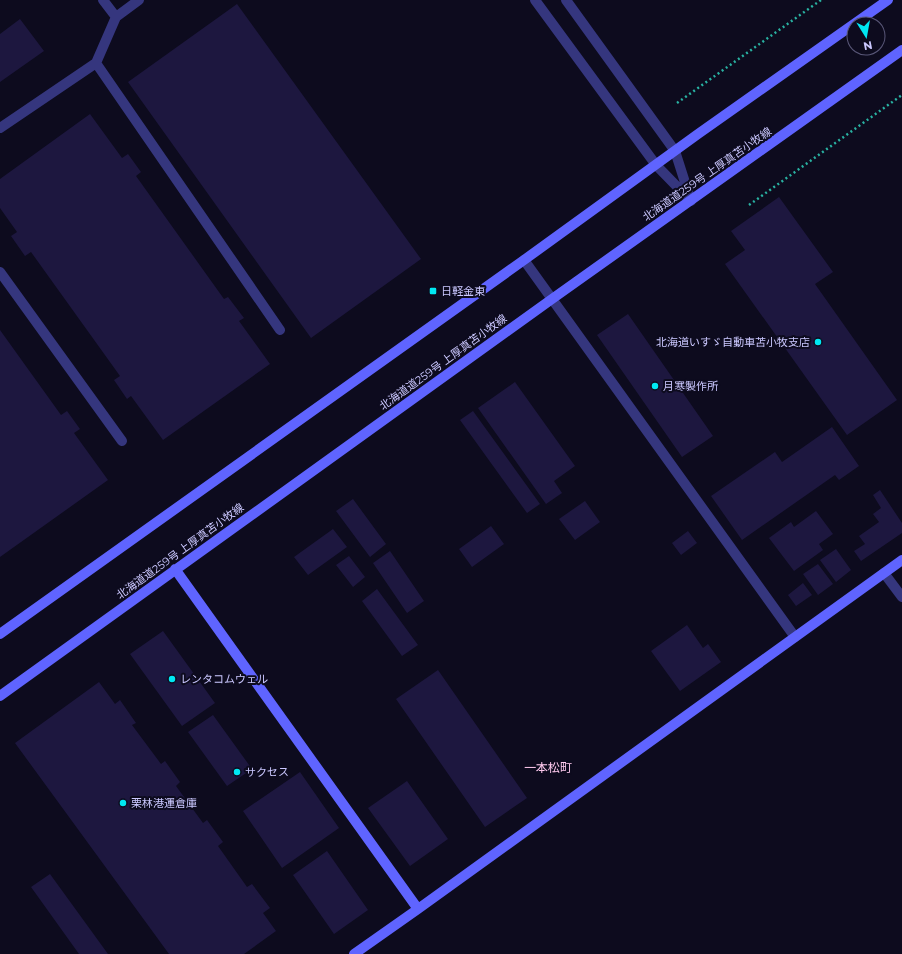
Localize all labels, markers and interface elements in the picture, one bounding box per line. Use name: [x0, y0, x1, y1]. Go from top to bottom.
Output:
north arrow: [846, 16, 886, 56]
text: N: [862, 38, 874, 54]
street label: 北海道道259号 上厚真苫小牧線: [640, 124, 774, 224]
place label: 日軽金東: [441, 284, 485, 298]
marker: 日軽金東: [428, 286, 438, 296]
street label: 北海道道259号 上厚真苫小牧線: [377, 311, 509, 413]
place label: 北海道いすゞ自動車苫小牧支店: [656, 335, 810, 349]
marker: 北海道いすゞ自動車苫小牧支店: [813, 337, 823, 347]
place label: 月寒製作所: [663, 379, 719, 393]
marker: 月寒製作所: [650, 381, 660, 391]
street label: 北海道道259号 上厚真苫小牧線: [114, 500, 246, 602]
place label: レンタコムウェル: [180, 672, 268, 686]
marker: レンタコムウェル: [167, 674, 177, 684]
district label: 一本松町: [524, 760, 572, 775]
place label: サクセス: [245, 765, 289, 779]
marker: サクセス: [232, 767, 242, 777]
place label: 栗林港運倉庫: [131, 796, 197, 810]
marker: 栗林港運倉庫: [118, 798, 128, 808]

